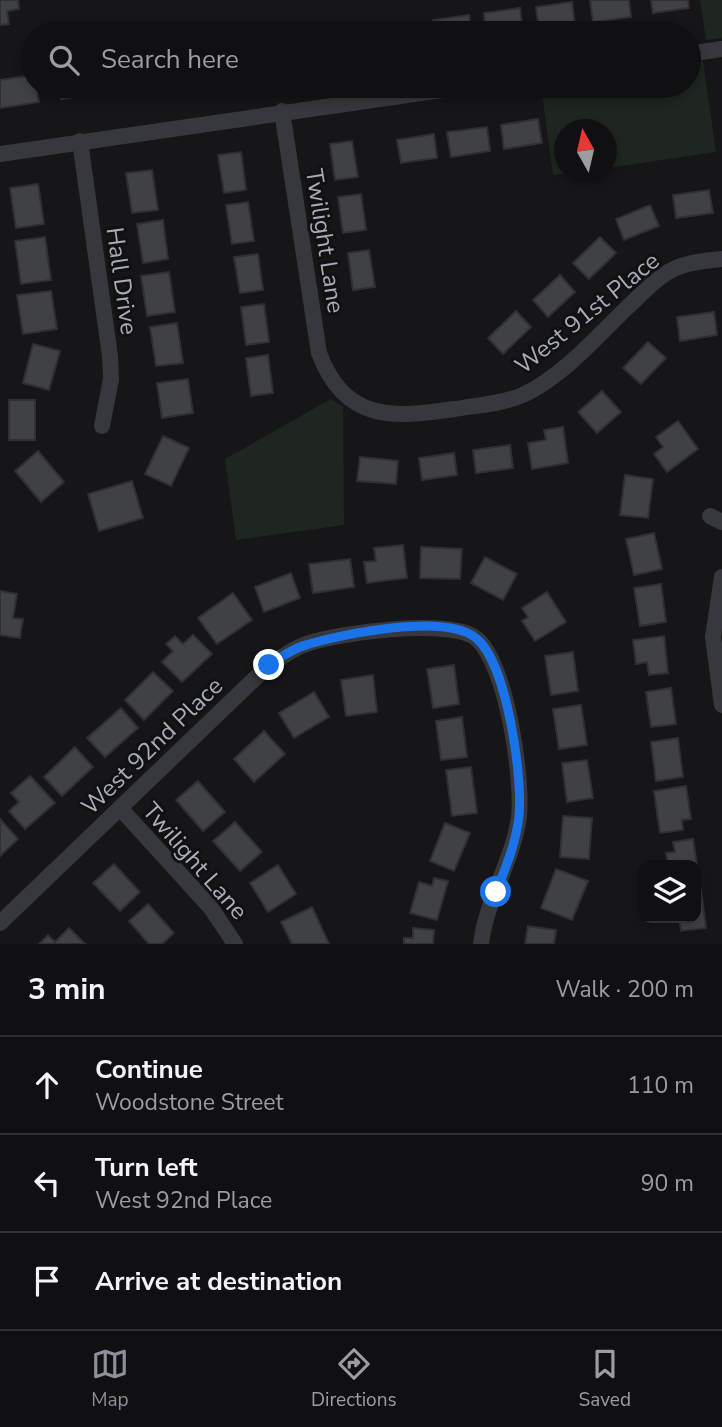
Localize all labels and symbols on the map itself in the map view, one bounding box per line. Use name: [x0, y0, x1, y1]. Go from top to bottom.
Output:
north arrow: [554, 119, 617, 182]
street label: Twilight Lane: [298, 167, 352, 315]
street label: Hall Drive: [99, 225, 145, 337]
street label: West 91st Place: [508, 245, 666, 381]
route end: [253, 649, 284, 680]
street label: West 92nd Place: [74, 670, 230, 822]
street label: Twilight Lane: [135, 796, 255, 926]
route start: [480, 876, 511, 907]

